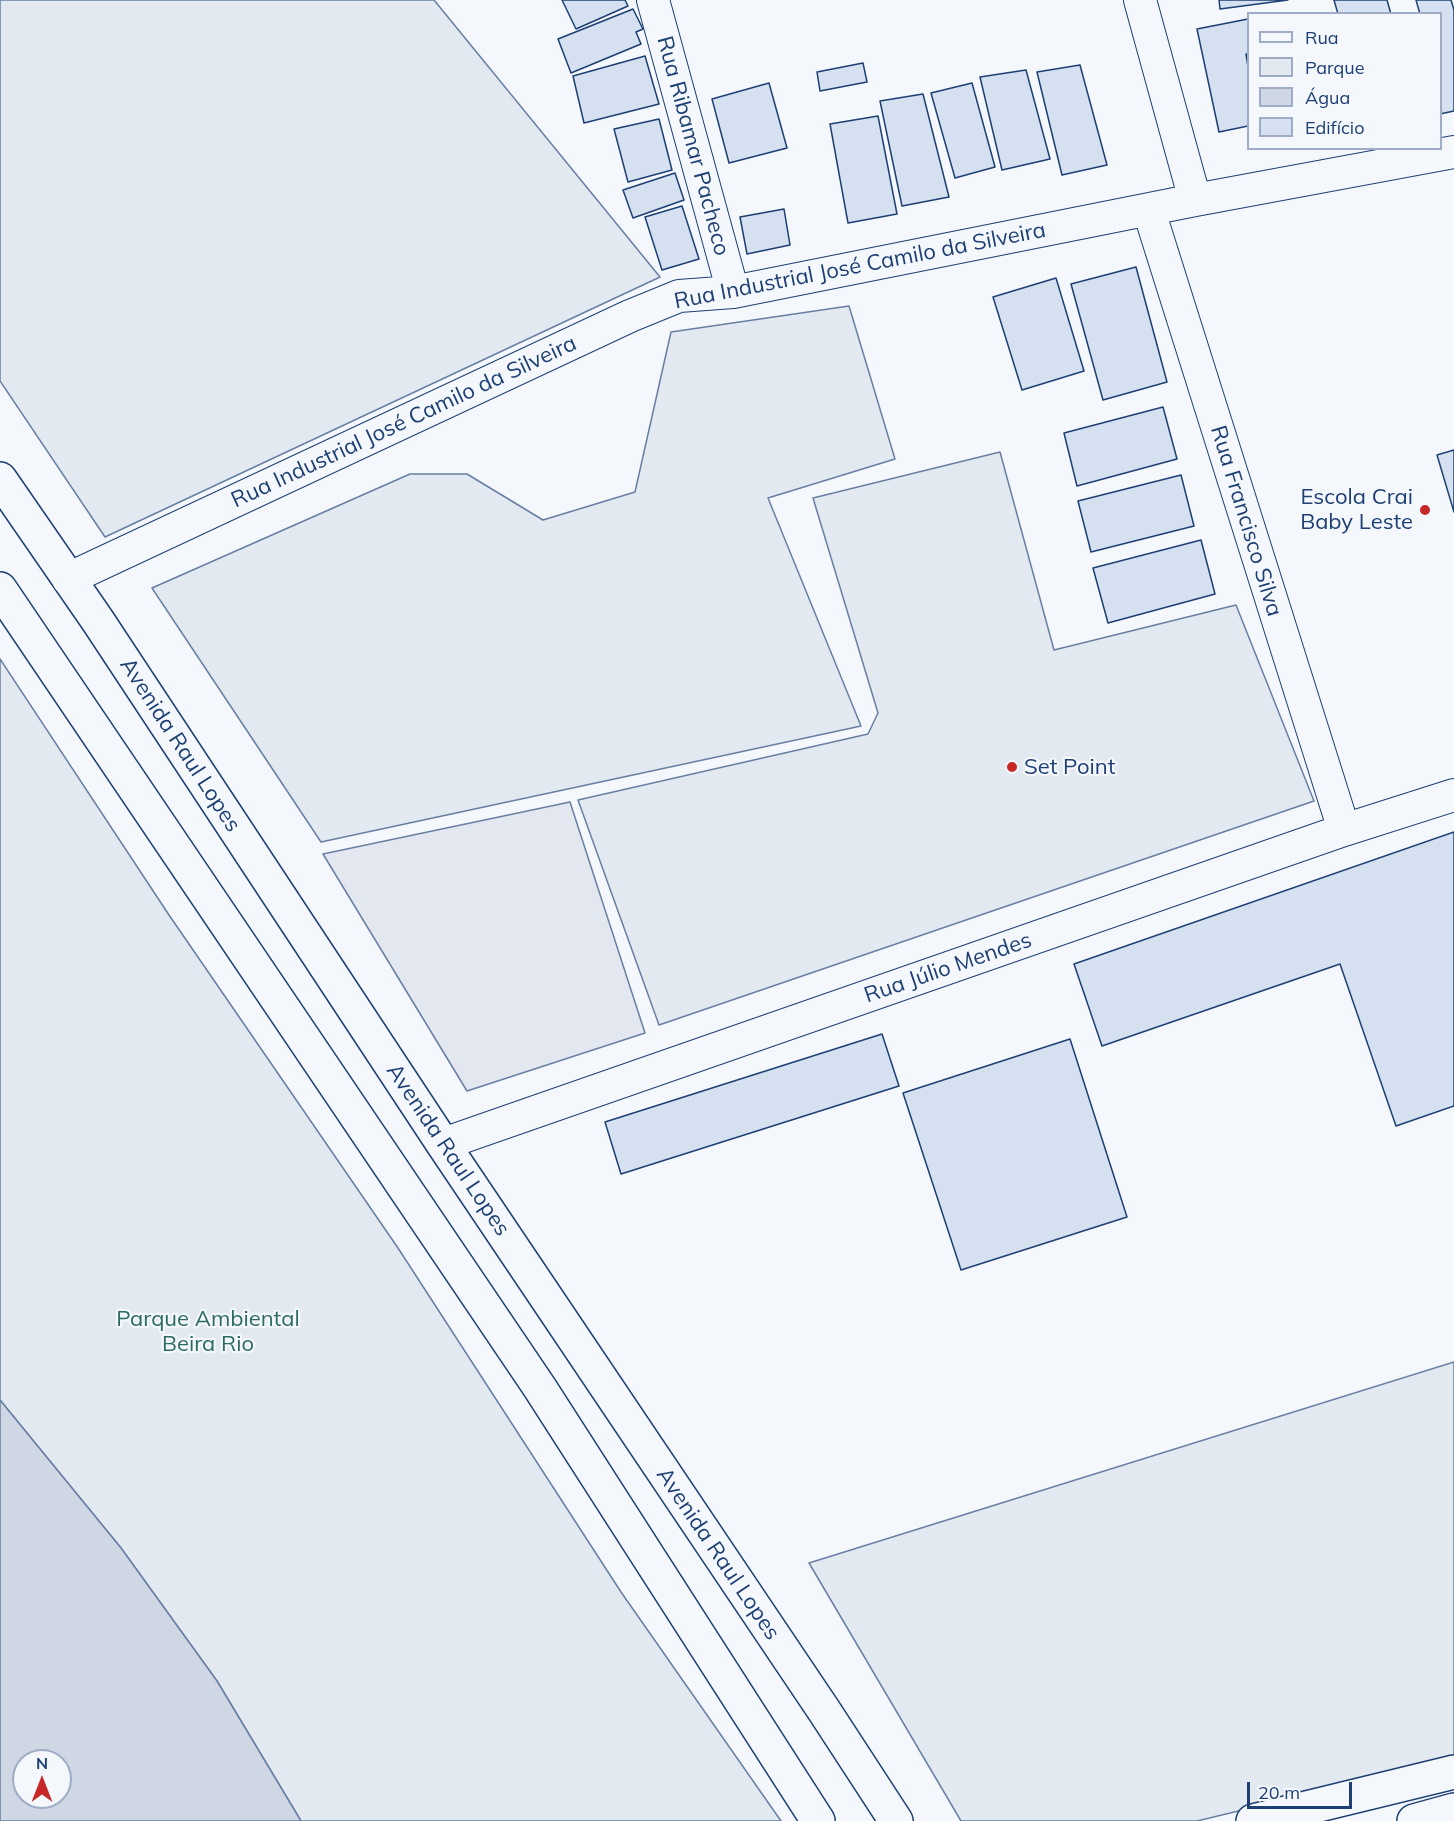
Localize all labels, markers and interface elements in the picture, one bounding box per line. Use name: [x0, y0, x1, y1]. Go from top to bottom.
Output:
legend: [1247, 12, 1442, 150]
text: Rua: [1305, 26, 1339, 49]
street label: Rua Ribamar Pacheco: [651, 33, 735, 259]
text: Parque: [1305, 56, 1364, 79]
text: Água: [1305, 86, 1350, 109]
text: Edifício: [1305, 116, 1364, 139]
street label: Rua Industrial José Camilo da Silveira: [672, 217, 1048, 315]
street label: Rua Industrial José Camilo da Silveira: [227, 330, 581, 514]
street label: Rua Francisco Silva: [1204, 423, 1288, 619]
place label: Escola Crai Baby Leste: [1300, 484, 1413, 536]
marker: Escola Crai Baby Leste: [1418, 503, 1432, 517]
street label: Avenida Raul Lopes: [114, 653, 246, 837]
place label: Set Point: [1024, 754, 1115, 780]
marker: Set Point: [1005, 760, 1019, 774]
street label: Rua Júlio Mendes: [861, 927, 1035, 1009]
street label: Avenida Raul Lopes: [381, 1059, 515, 1241]
park label: Parque Ambiental Beira Rio: [116, 1306, 300, 1358]
street label: Avenida Raul Lopes: [651, 1463, 785, 1645]
north arrow: [12, 1749, 72, 1809]
text: N: [36, 1753, 48, 1773]
scale bar: [1250, 1770, 1355, 1808]
text: 20 m: [1258, 1781, 1300, 1804]

